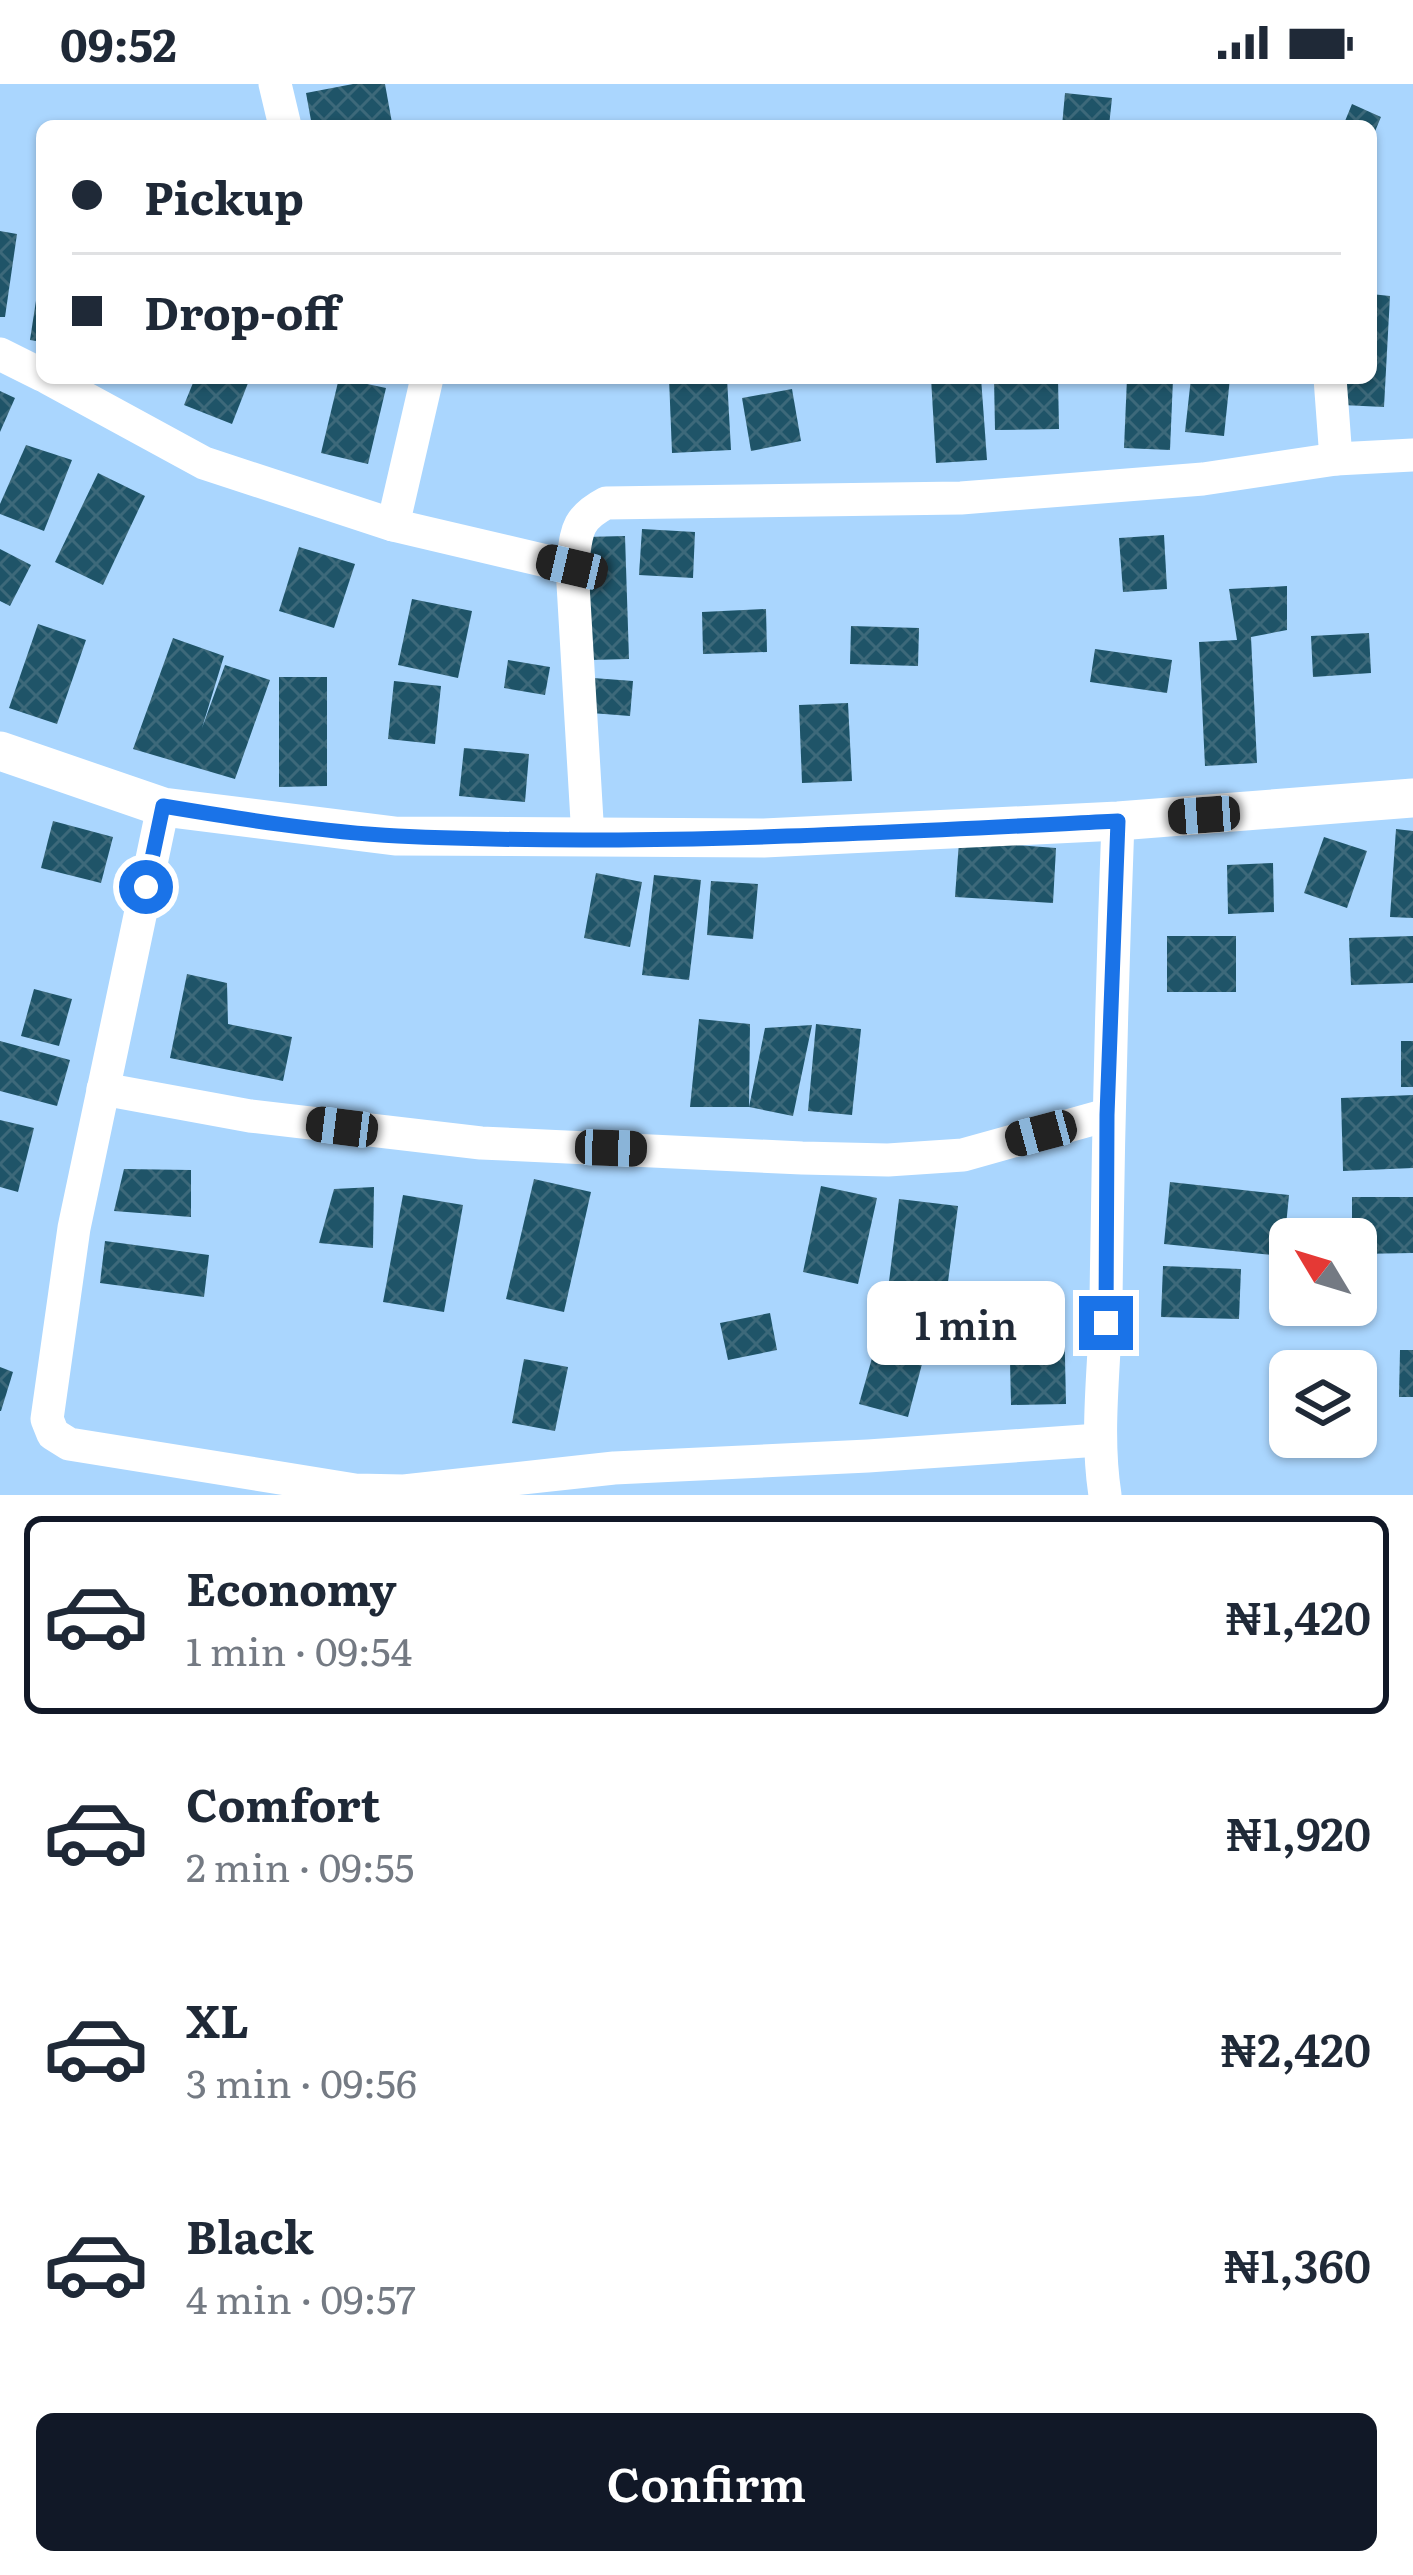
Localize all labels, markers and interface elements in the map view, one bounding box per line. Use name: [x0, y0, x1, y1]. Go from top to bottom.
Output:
text: 09:52: [60, 9, 177, 76]
text: Pickup: [144, 162, 304, 229]
text: Drop-off: [144, 277, 340, 344]
car: [533, 541, 611, 593]
car: [1167, 795, 1241, 835]
route start: [119, 860, 173, 914]
car: [304, 1105, 380, 1149]
car: [1002, 1106, 1080, 1160]
car: [574, 1129, 648, 1167]
north arrow: [1269, 1218, 1377, 1326]
map controls: [1269, 1218, 1377, 1458]
callout: 1 min: [866, 1281, 1064, 1365]
text: 1 min: [915, 1294, 1017, 1352]
route end: [1079, 1296, 1133, 1350]
button: layers: [1269, 1350, 1377, 1458]
text: Economy: [186, 1553, 397, 1620]
icon: car: [42, 1561, 150, 1669]
text: ₦1,420: [1225, 1582, 1371, 1649]
text: 1 min · 09:54: [186, 1620, 412, 1678]
text: Comfort: [186, 1769, 380, 1836]
icon: car: [42, 1777, 150, 1885]
text: ₦1,920: [1225, 1798, 1371, 1865]
text: 2 min · 09:55: [186, 1836, 414, 1894]
text: XL: [186, 1985, 249, 2052]
icon: car: [42, 1993, 150, 2101]
text: ₦2,420: [1220, 2014, 1371, 2081]
text: 3 min · 09:56: [186, 2052, 417, 2110]
text: Black: [186, 2201, 314, 2268]
icon: car: [42, 2209, 150, 2317]
text: ₦1,360: [1223, 2230, 1371, 2297]
text: 4 min · 09:57: [186, 2268, 416, 2326]
button: Confirm: [36, 2413, 1377, 2551]

